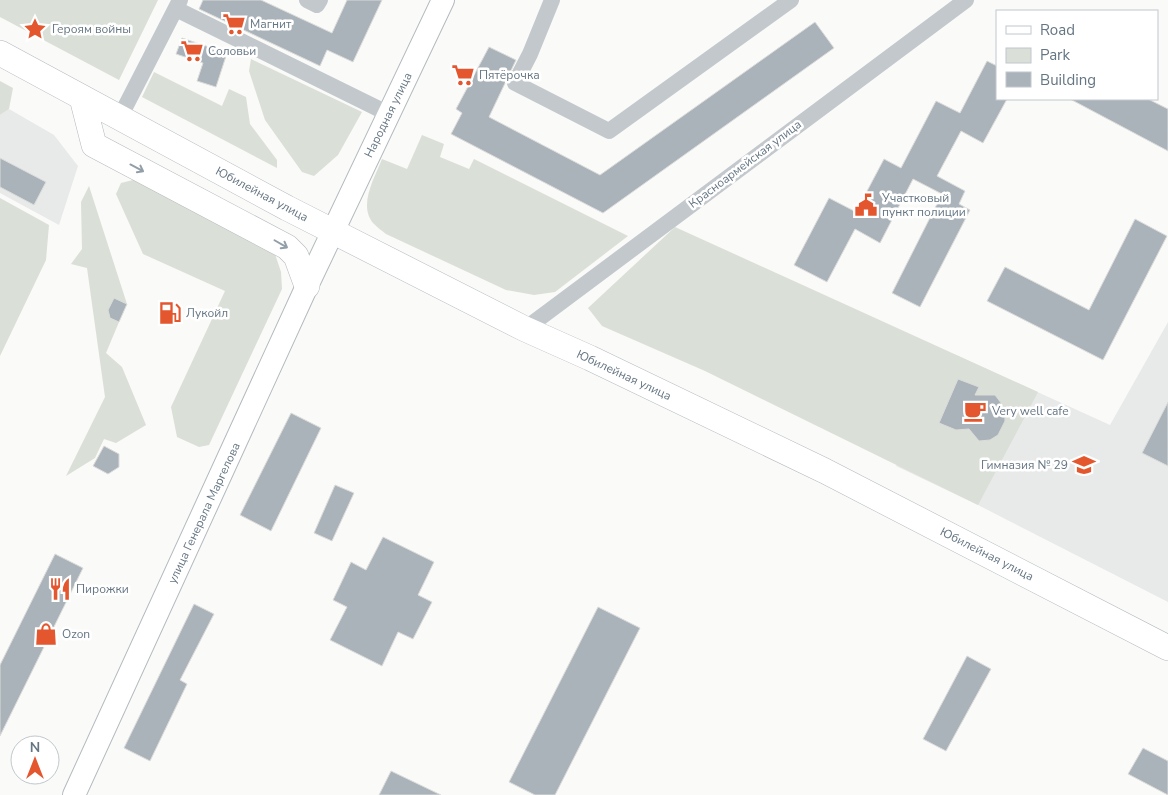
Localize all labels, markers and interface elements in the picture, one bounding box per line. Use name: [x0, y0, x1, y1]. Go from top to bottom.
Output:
legend: [996, 10, 1158, 100]
supermarket icon: Магнит: [221, 11, 247, 37]
place icon: Героям войны: [22, 16, 48, 42]
place label: Магнит: [250, 16, 292, 32]
text: Road: [1040, 20, 1075, 40]
place label: Героям войны: [52, 21, 131, 37]
supermarket icon: Соловьи: [179, 38, 205, 64]
place label: Соловьи: [208, 43, 256, 59]
text: Park: [1040, 45, 1070, 65]
supermarket icon: Пятёрочка: [450, 62, 476, 88]
place label: Пятёрочка: [479, 67, 540, 83]
street label: Народная улица: [360, 70, 416, 160]
text: Building: [1040, 70, 1096, 90]
street label: Красноармейская улица: [685, 116, 805, 212]
one-way arrow: [130, 163, 145, 173]
street label: Юбилейная улица: [213, 163, 311, 225]
place label: Участковый пункт полиции: [881, 190, 966, 220]
public building icon: Участковый пункт полиции: [853, 192, 879, 218]
one-way arrow: [273, 239, 288, 249]
fuel station icon: Лукойл: [157, 300, 183, 326]
place label: Лукойл: [186, 305, 228, 321]
street label: Юбилейная улица: [574, 346, 674, 404]
cafe icon: Very well cafe: [962, 398, 988, 424]
place label: Very well cafe: [991, 403, 1069, 419]
street label: улица Генерала Маргелова: [164, 440, 244, 586]
school or university icon: Гимназия № 29: [1071, 452, 1097, 478]
place label: Гимназия № 29: [981, 457, 1068, 473]
street label: Юбилейная улица: [938, 524, 1036, 584]
restaurant icon: Пирожки: [47, 576, 73, 602]
place label: Пирожки: [76, 581, 129, 597]
shop icon: Ozon: [33, 621, 59, 647]
place label: Ozon: [62, 626, 90, 642]
north arrow: [10, 735, 60, 785]
text: N: [30, 738, 40, 757]

